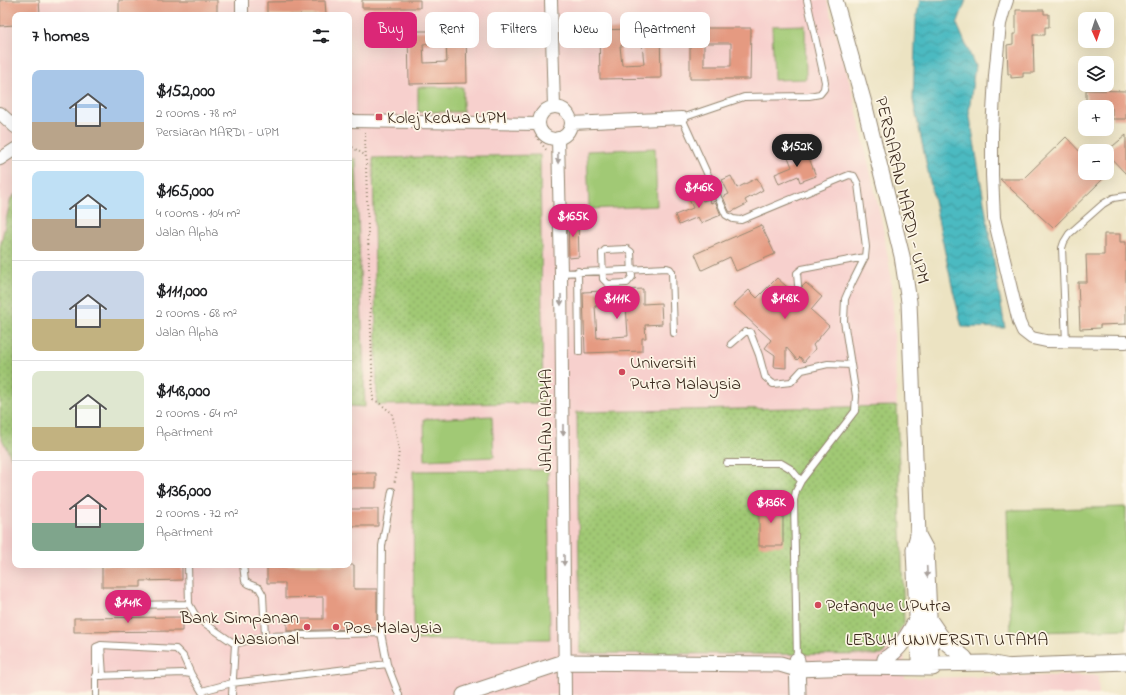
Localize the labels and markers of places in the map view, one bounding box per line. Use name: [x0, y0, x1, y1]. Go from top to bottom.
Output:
place label: Kolej Kedua UPM: [387, 106, 507, 132]
marker: Kolej Kedua UPM: [374, 112, 384, 122]
pin: $152K: [769, 134, 825, 168]
pin: $146K: [671, 175, 727, 209]
pin: $165K: [545, 204, 601, 238]
pin: $111K: [589, 286, 645, 320]
pin: $148K: [757, 286, 813, 320]
place label: Universiti Putra Malaysia: [630, 351, 741, 398]
marker: Universiti Putra Malaysia: [617, 367, 627, 377]
pin: $136K: [743, 490, 799, 524]
pin: $141K: [100, 590, 156, 624]
place label: Petanque UPutra: [826, 594, 951, 620]
marker: Petanque UPutra: [813, 600, 823, 610]
place label: Bank Simpanan Nasional: [179, 606, 299, 653]
place label: Pos Malaysia: [344, 616, 442, 642]
marker: Bank Simpanan Nasional: [302, 622, 312, 632]
marker: Pos Malaysia: [331, 622, 341, 632]

